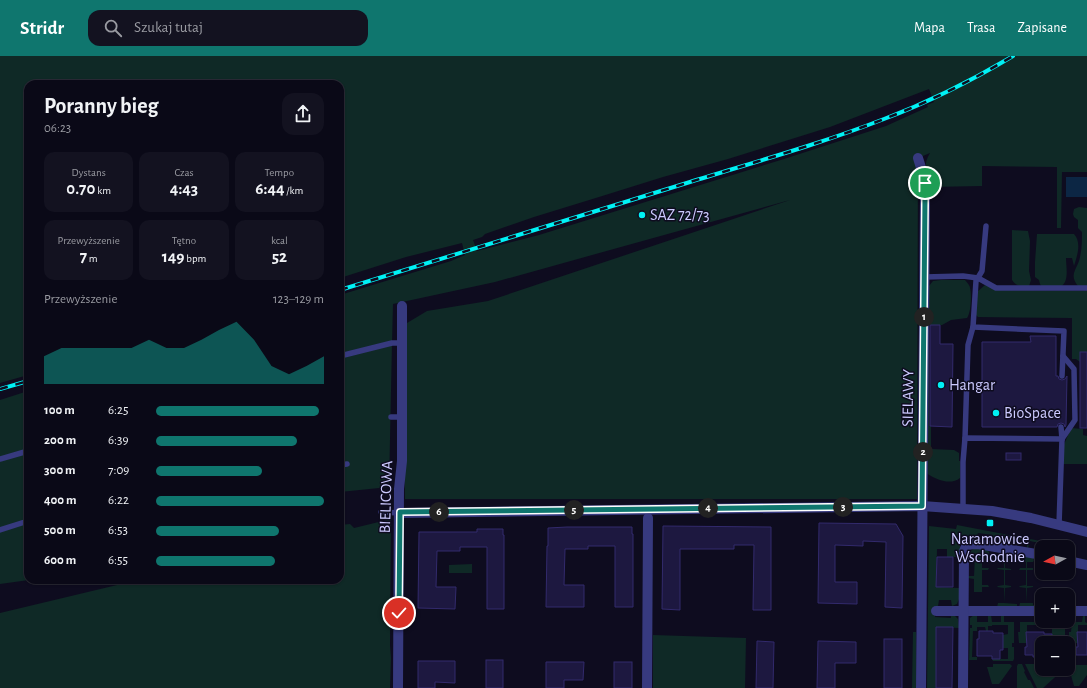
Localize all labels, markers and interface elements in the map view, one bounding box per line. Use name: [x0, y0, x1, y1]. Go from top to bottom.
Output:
search box: [88, 10, 368, 46]
icon: search: [102, 17, 124, 39]
text: Stridr: [20, 19, 64, 38]
text: Szukaj tutaj: [134, 20, 203, 35]
text: Mapa: [914, 21, 945, 35]
text: Trasa: [967, 21, 995, 35]
text: Zapisane: [1017, 21, 1067, 35]
button: share: [282, 93, 324, 135]
text: Poranny bieg: [44, 95, 159, 117]
text: 06:23: [44, 122, 71, 135]
pin: [908, 166, 942, 200]
text: Dystans: [72, 167, 106, 178]
text: Czas: [174, 167, 194, 178]
text: Tempo: [265, 167, 294, 178]
icon: arrive: [914, 172, 936, 194]
text: 0.70: [66, 180, 95, 197]
text: 4:43: [170, 180, 198, 197]
text: 6:44: [255, 180, 285, 197]
text: km: [95, 185, 111, 196]
text: /km: [285, 185, 303, 196]
place label: SAZ 72/73: [650, 207, 710, 223]
marker: SAZ 72/73: [637, 210, 647, 220]
text: Przewyższenie: [58, 235, 120, 246]
text: Tętno: [172, 235, 196, 246]
text: kcal: [271, 235, 288, 246]
text: 7: [80, 248, 87, 265]
text: 149: [162, 248, 185, 265]
text: 52: [272, 248, 287, 265]
text: m: [87, 253, 98, 264]
text: bpm: [185, 253, 206, 264]
text: Przewyższenie: [44, 293, 117, 306]
text: 123–129 m: [273, 293, 324, 306]
pin: 1: [914, 307, 934, 327]
text: 1: [922, 311, 926, 322]
street label: SIELAWY: [899, 368, 917, 427]
place label: Hangar: [949, 377, 996, 393]
marker: Hangar: [936, 380, 946, 390]
text: 100 m: [44, 404, 75, 417]
text: 6:25: [108, 404, 128, 417]
place label: BioSpace: [1004, 405, 1061, 421]
marker: BioSpace: [991, 408, 1001, 418]
text: 200 m: [44, 434, 76, 447]
text: 6:39: [108, 434, 129, 447]
pin: 2: [913, 442, 933, 462]
text: 2: [920, 446, 926, 457]
street label: BIELICOWA: [377, 460, 395, 534]
text: 300 m: [44, 464, 76, 477]
text: 7:09: [108, 464, 129, 477]
text: 400 m: [44, 494, 77, 507]
text: 6:22: [108, 494, 129, 507]
pin: 3: [833, 497, 853, 517]
pin: 4: [698, 498, 718, 518]
pin: 5: [564, 500, 584, 520]
text: 3: [841, 501, 845, 512]
pin: 6: [429, 502, 449, 522]
text: 4: [705, 502, 711, 513]
text: 5: [572, 504, 576, 515]
text: 6: [436, 506, 442, 517]
marker: Naramowice Wschodnie: [985, 518, 995, 528]
text: 500 m: [44, 524, 76, 537]
text: 6:53: [108, 524, 128, 537]
place label: Naramowice Wschodnie: [951, 531, 1029, 565]
north arrow: [1035, 540, 1075, 580]
map controls: [1035, 540, 1075, 676]
text: 600 m: [44, 554, 76, 567]
text: 6:55: [108, 554, 128, 567]
button: +: [1035, 588, 1075, 628]
pin: [382, 596, 416, 630]
icon: check: [388, 602, 410, 624]
button: −: [1035, 636, 1075, 676]

